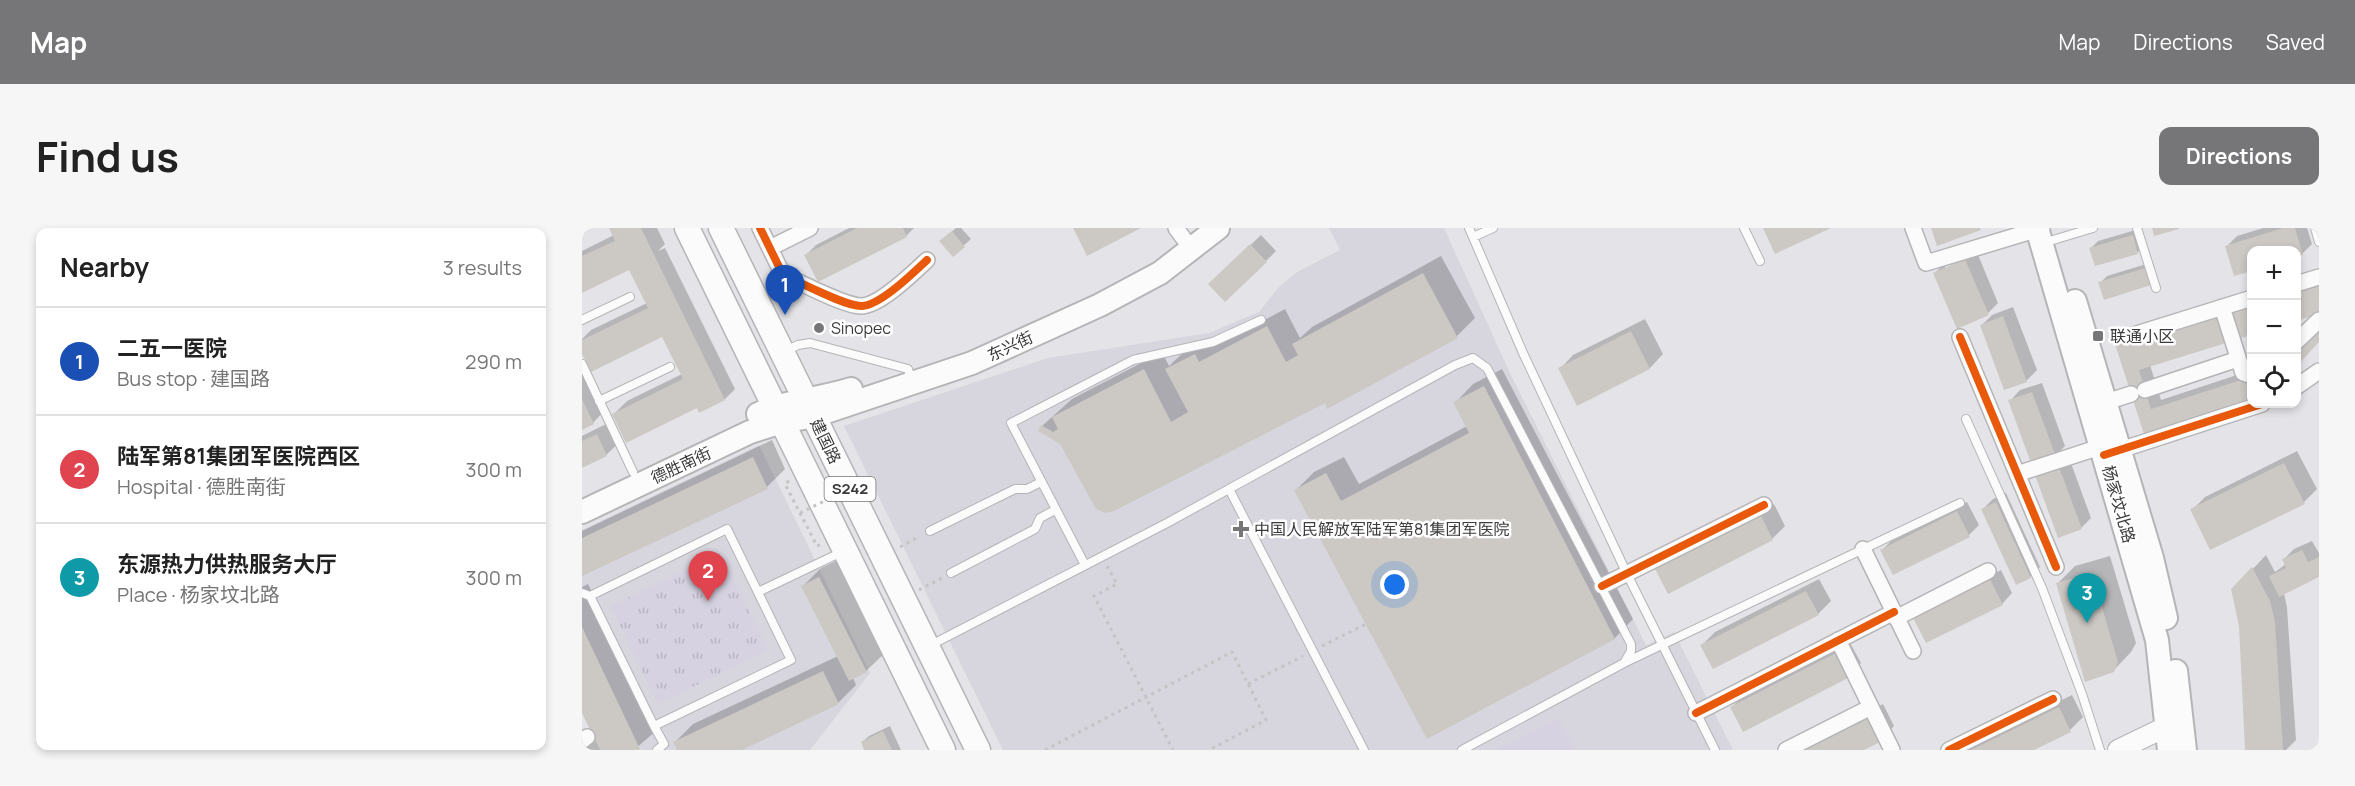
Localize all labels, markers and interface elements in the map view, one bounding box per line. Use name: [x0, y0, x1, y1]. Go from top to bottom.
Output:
text: Map: [30, 23, 87, 61]
text: Map: [2059, 28, 2100, 56]
text: Directions: [2133, 28, 2233, 56]
text: Saved: [2266, 28, 2325, 56]
text: Find us: [36, 127, 179, 185]
button: Directions: [2159, 127, 2319, 185]
map controls: [2247, 246, 2301, 408]
button: +: [2247, 246, 2301, 300]
text: Nearby: [60, 249, 149, 285]
text: 3 results: [443, 254, 522, 281]
pin: 1: [766, 266, 804, 315]
button: −: [2247, 300, 2301, 354]
place label: Sinopec: [831, 317, 891, 339]
marker: Sinopec: [812, 321, 826, 335]
place label: 联通小区: [2110, 325, 2174, 347]
street label: 东兴街: [984, 326, 1036, 366]
marker: 联通小区: [2091, 329, 2105, 343]
text: 二五一医院: [117, 333, 227, 363]
text: 1: [75, 348, 84, 375]
text: 290 m: [465, 348, 522, 375]
button: locate: [2247, 354, 2301, 408]
text: Bus stop · 建国路: [117, 365, 270, 392]
street label: 建国路: [806, 415, 846, 467]
text: 陆军第81集团军医院西区: [117, 441, 360, 471]
street label: 德胜南街: [647, 442, 715, 488]
text: 2: [74, 456, 85, 483]
text: 300 m: [466, 456, 522, 483]
street label: 杨家坟北路: [2097, 463, 2141, 545]
text: Hospital · 德胜南街: [117, 473, 286, 500]
road number: S242: [824, 477, 876, 501]
place label: 中国人民解放军陆军第81集团军医院: [1254, 518, 1510, 540]
marker: 中国人民解放军陆军第81集团军医院: [1232, 520, 1250, 538]
text: 东源热力供热服务大厅: [117, 549, 337, 579]
pin: 2: [688, 552, 728, 601]
text: 3: [74, 564, 85, 591]
text: 300 m: [466, 564, 522, 591]
your location: [1380, 570, 1409, 599]
pin: 3: [2068, 574, 2106, 623]
text: Place · 杨家坟北路: [117, 581, 280, 608]

